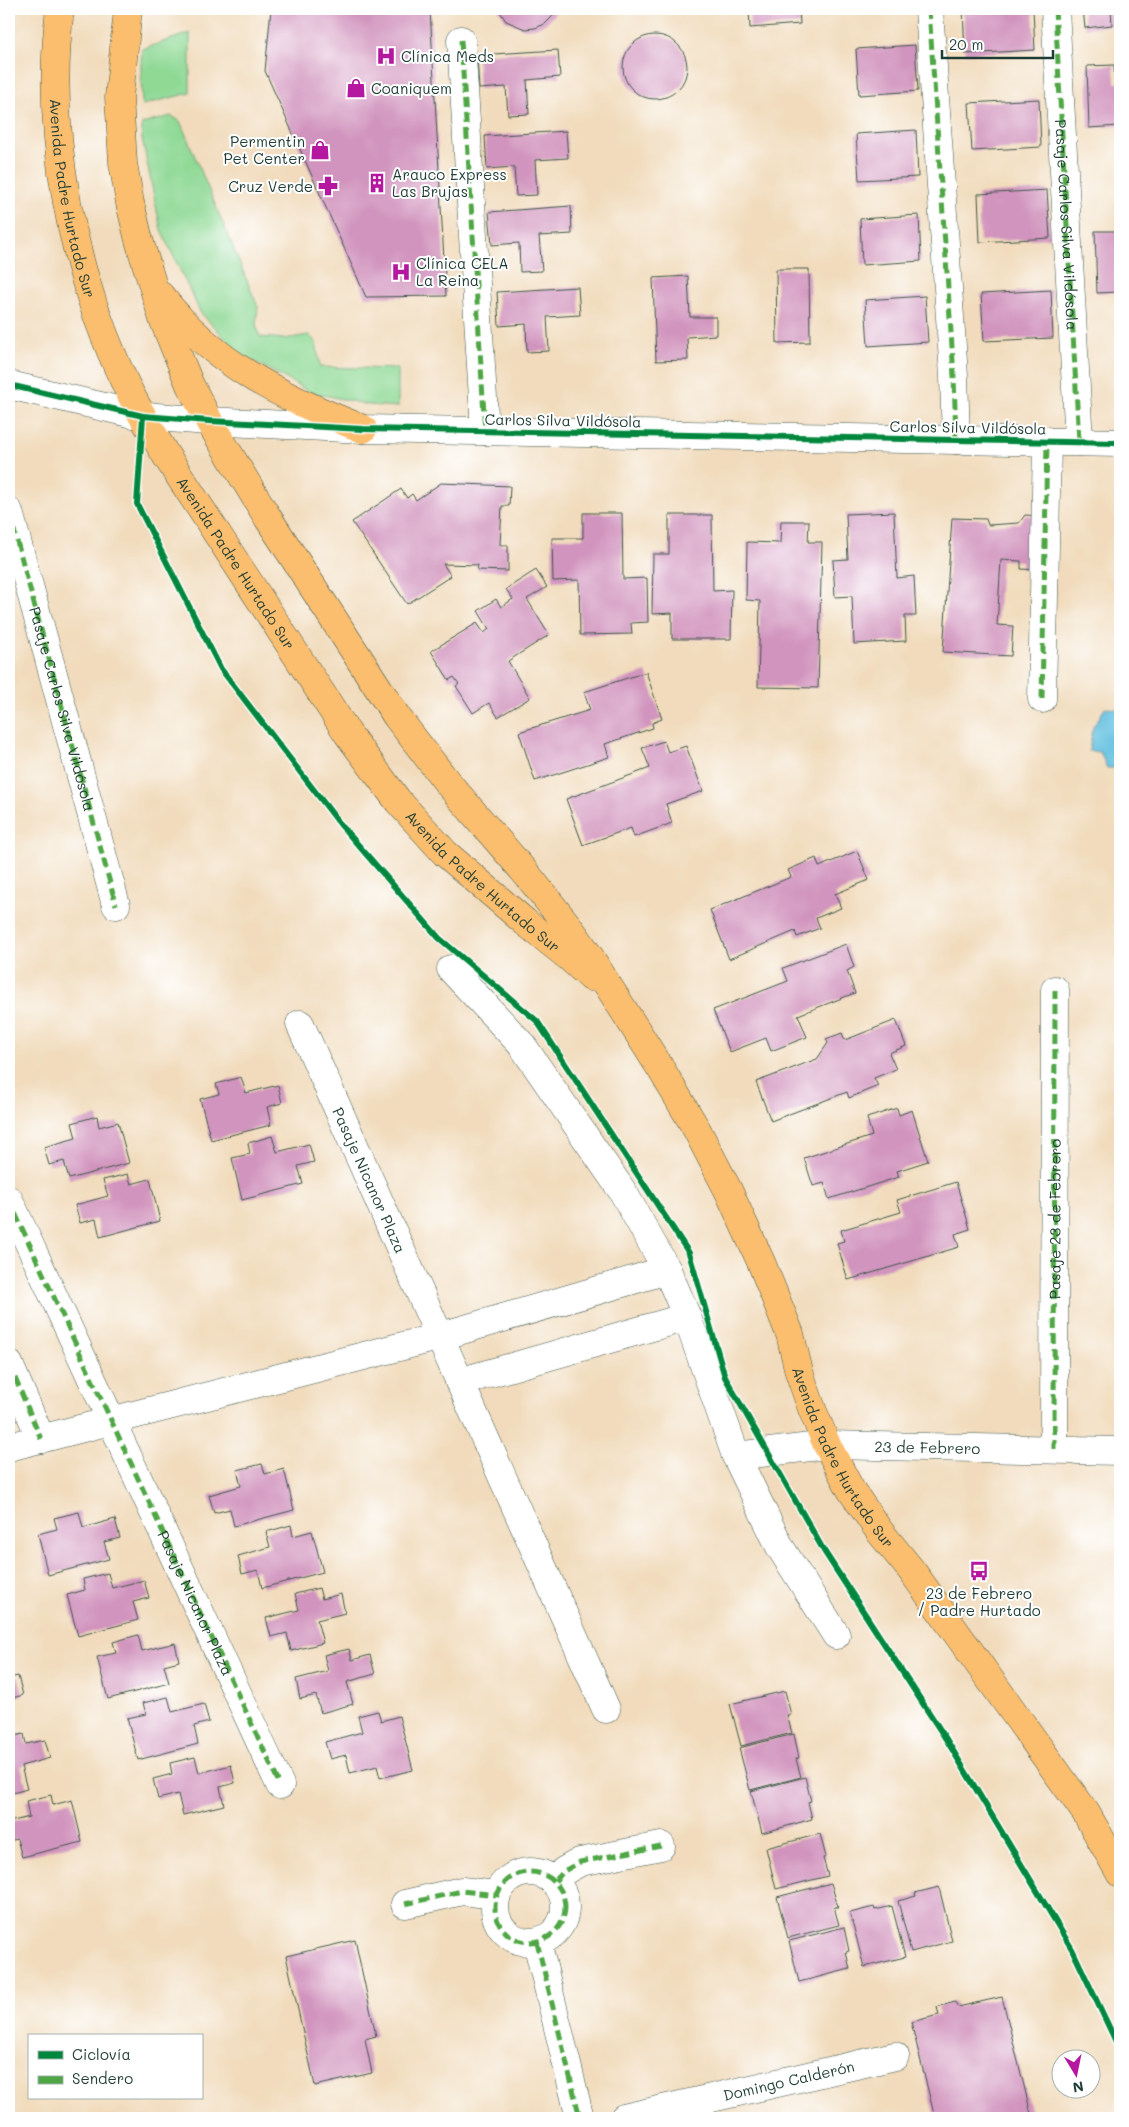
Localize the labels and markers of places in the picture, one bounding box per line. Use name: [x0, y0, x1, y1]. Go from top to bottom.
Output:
hospital icon: Clínica Meds: [375, 45, 397, 67]
place label: Clínica Meds: [401, 46, 494, 66]
shop icon: Coaniquem: [345, 77, 367, 99]
place label: Coaniquem: [371, 78, 452, 98]
place label: Permentin Pet Center: [223, 131, 305, 168]
shop icon: Permentin Pet Center: [309, 139, 331, 161]
place label: Arauco Express Las Brujas: [392, 164, 507, 201]
building icon: Arauco Express Las Brujas: [366, 172, 388, 194]
pharmacy icon: Cruz Verde: [317, 175, 339, 197]
place label: Cruz Verde: [228, 176, 313, 196]
place label: Clínica CELA La Reina: [416, 253, 509, 290]
hospital icon: Clínica CELA La Reina: [390, 261, 412, 283]
bus stop icon: 23 de Febrero / Padre Hurtado: [968, 1560, 990, 1582]
place label: 23 de Febrero / Padre Hurtado: [917, 1583, 1041, 1620]

